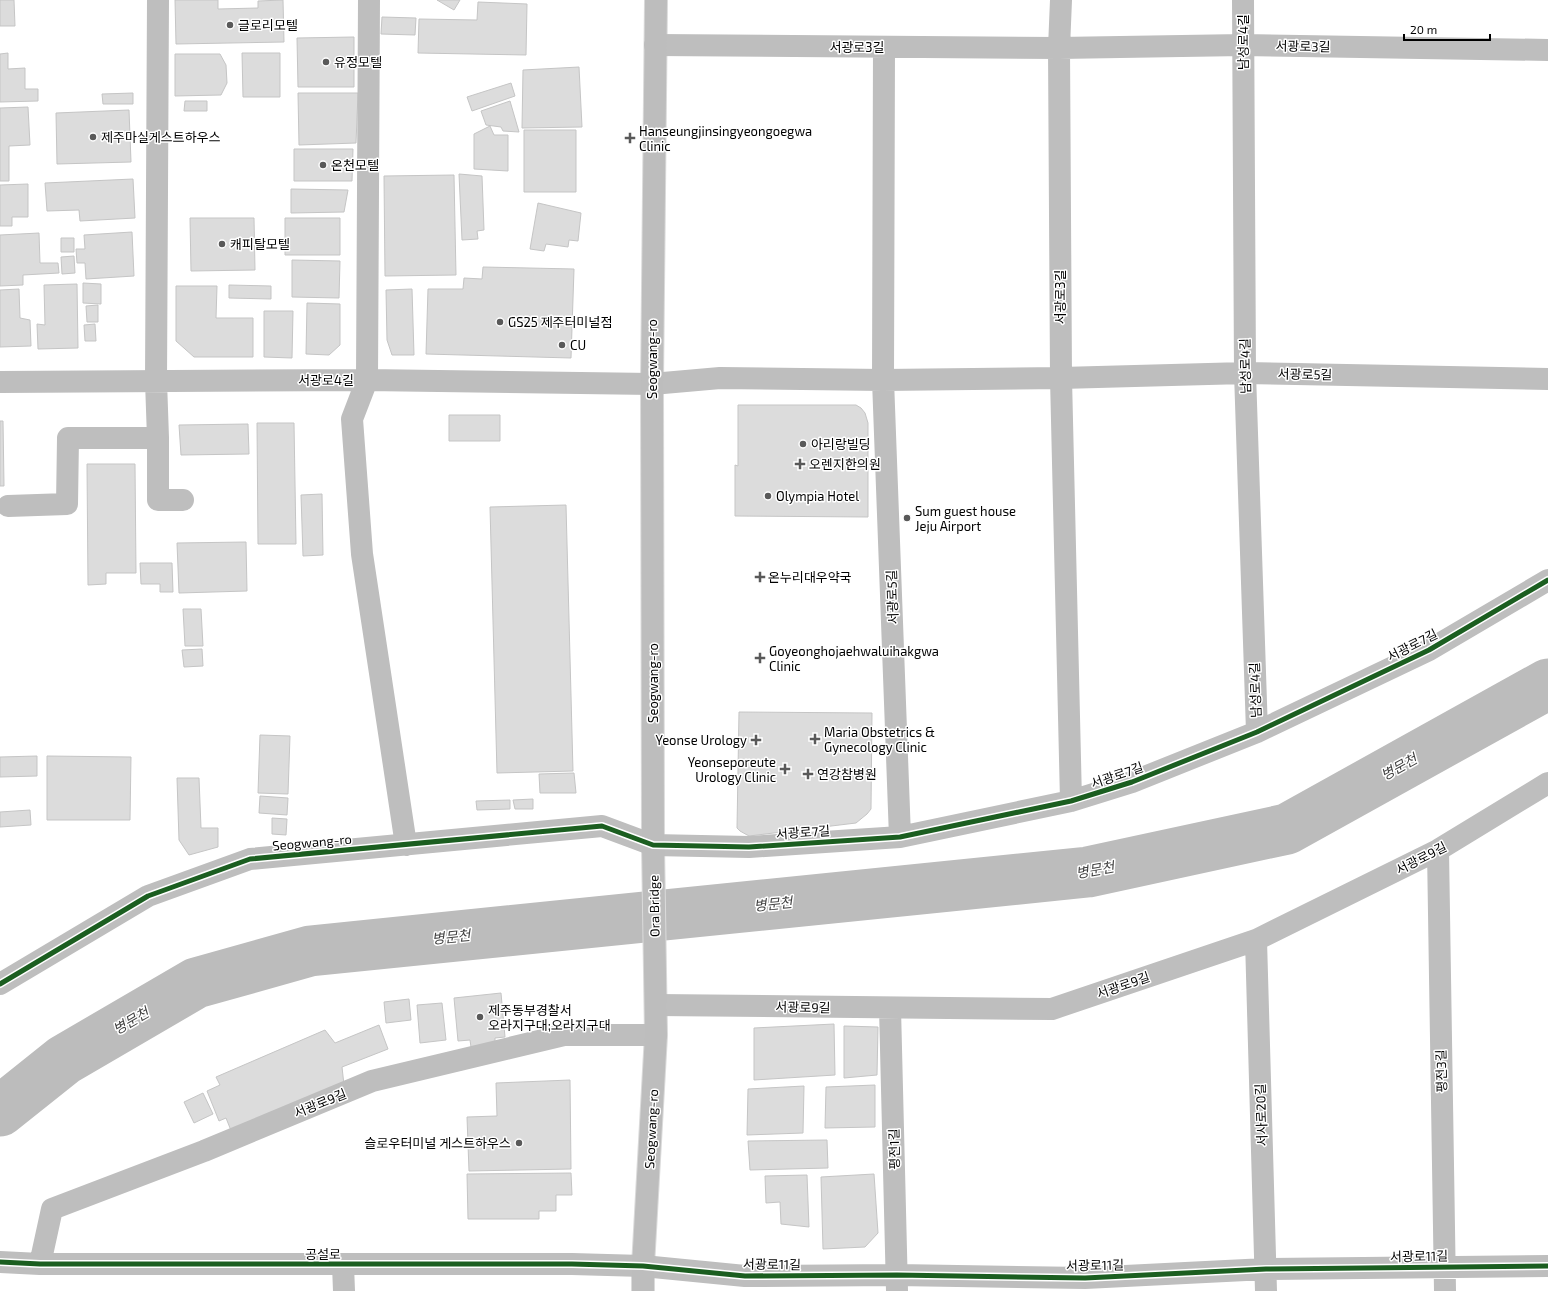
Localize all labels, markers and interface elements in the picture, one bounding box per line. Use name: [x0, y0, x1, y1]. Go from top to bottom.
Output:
street label: 남성로4길: [1235, 14, 1251, 70]
scale bar: [1404, 16, 1490, 42]
place label: 글로리모텔: [238, 17, 298, 33]
marker: 글로리모텔: [225, 20, 235, 30]
text: 20 m: [1410, 22, 1437, 36]
street label: 서광로3길: [1275, 38, 1331, 54]
street label: 서광로3길: [829, 39, 885, 55]
place label: 유정모텔: [334, 54, 382, 70]
marker: 유정모텔: [321, 57, 331, 67]
place label: Hanseungjinsingyeongoegwa Clinic: [639, 123, 812, 154]
place label: 제주마실게스트하우스: [101, 129, 221, 145]
marker: 제주마실게스트하우스: [88, 132, 98, 142]
marker: Hanseungjinsingyeongoegwa Clinic: [624, 132, 636, 144]
place label: 온천모텔: [331, 157, 379, 173]
marker: 온천모텔: [318, 160, 328, 170]
place label: 캐피탈모텔: [230, 236, 290, 252]
marker: 캐피탈모텔: [217, 239, 227, 249]
street label: 서광로3길: [1052, 269, 1068, 325]
place label: GS25 제주터미널점: [508, 314, 612, 330]
marker: GS25 제주터미널점: [495, 317, 505, 327]
street label: Seogwang-ro: [644, 319, 660, 399]
place label: CU: [570, 337, 586, 353]
street label: 남성로4길: [1237, 338, 1253, 394]
marker: CU: [557, 340, 567, 350]
street label: 서광로5길: [1277, 366, 1333, 382]
street label: 서광로4길: [298, 372, 354, 388]
place label: 아리랑빌딩: [811, 436, 871, 452]
marker: 아리랑빌딩: [798, 439, 808, 449]
place label: 오렌지한의원: [809, 456, 881, 472]
marker: 오렌지한의원: [794, 458, 806, 470]
place label: Olympia Hotel: [776, 488, 859, 504]
marker: Olympia Hotel: [763, 491, 773, 501]
place label: Sum guest house Jeju Airport: [915, 503, 1016, 534]
marker: Sum guest house Jeju Airport: [902, 513, 912, 523]
place label: 온누리대우약국: [768, 569, 852, 585]
street label: 서광로5길: [883, 569, 901, 625]
marker: 온누리대우약국: [755, 572, 765, 582]
street label: 서광로7길: [1384, 626, 1440, 664]
street label: Seogwang-ro: [645, 643, 661, 723]
place label: Goyeonghojaehwaluihakgwa Clinic: [769, 643, 939, 674]
marker: Goyeonghojaehwaluihakgwa Clinic: [754, 652, 766, 664]
street label: 남성로4길: [1246, 662, 1264, 718]
place label: Maria Obstetrics & Gynecology Clinic: [824, 724, 935, 755]
place label: Yeonse Urology: [656, 732, 747, 748]
marker: Maria Obstetrics & Gynecology Clinic: [809, 733, 821, 745]
marker: Yeonse Urology: [750, 734, 762, 746]
water label: 병문천: [1378, 749, 1421, 783]
place label: Yeonseporeute Urology Clinic: [688, 754, 776, 785]
street label: 서광로7길: [1089, 759, 1145, 791]
marker: Yeonseporeute Urology Clinic: [779, 763, 791, 775]
place label: 연강참병원: [817, 766, 877, 782]
marker: 연강참병원: [802, 768, 814, 780]
street label: 서광로7길: [775, 822, 831, 842]
street label: Seogwang-ro: [272, 831, 352, 853]
street label: 서광로9길: [1393, 838, 1449, 878]
water label: 병문천: [1074, 858, 1117, 881]
street label: Ora Bridge: [645, 875, 663, 937]
water label: 병문천: [753, 893, 794, 914]
water label: 병문천: [431, 926, 472, 947]
street label: 서광로9길: [1094, 968, 1152, 1002]
street label: 서광로9길: [775, 999, 831, 1015]
place label: 제주동부경찰서 오라지구대;오라지구대: [488, 1002, 611, 1033]
water label: 병문천: [110, 1003, 153, 1038]
marker: 제주동부경찰서 오라지구대;오라지구대: [475, 1012, 485, 1022]
street label: 평전3길: [1433, 1049, 1449, 1093]
street label: 서사로20길: [1252, 1083, 1270, 1147]
street label: 서광로9길: [291, 1085, 349, 1121]
street label: Seogwang-ro: [641, 1089, 661, 1169]
street label: 평전1길: [886, 1128, 902, 1170]
place label: 슬로우터미널 게스트하우스: [365, 1135, 511, 1151]
marker: 슬로우터미널 게스트하우스: [514, 1138, 524, 1148]
street label: 공설로: [305, 1246, 341, 1262]
street label: 서광로11길: [1390, 1247, 1448, 1265]
street label: 서광로11길: [743, 1255, 801, 1273]
street label: 서광로11길: [1066, 1256, 1124, 1274]

